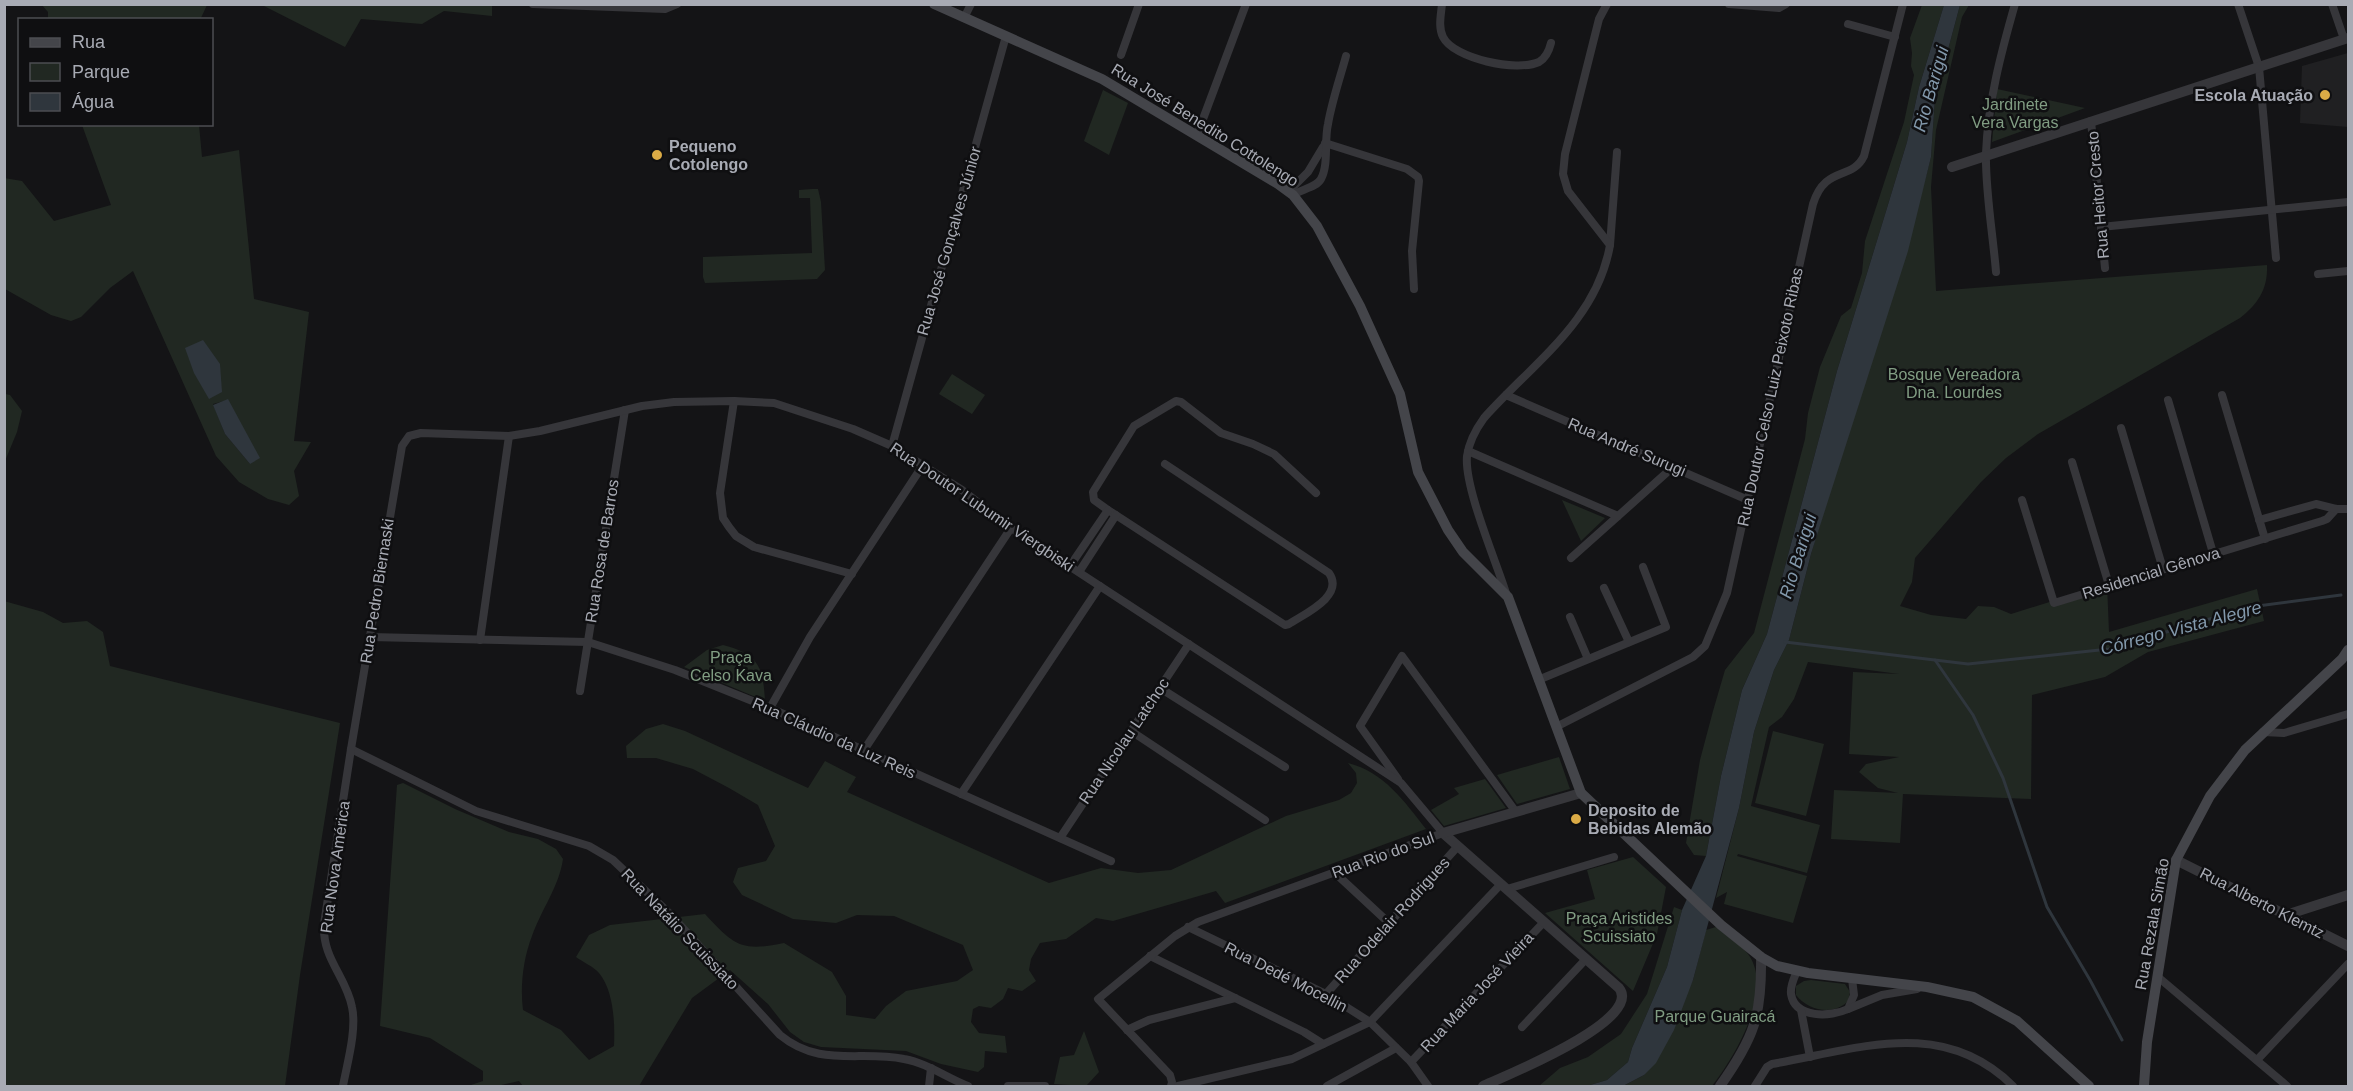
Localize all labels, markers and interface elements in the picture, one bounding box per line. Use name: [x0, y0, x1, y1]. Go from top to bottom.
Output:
legend: [18, 18, 213, 126]
text: Rua: [72, 32, 106, 52]
water label: Rio Barigui: [1909, 43, 1953, 134]
street label: Rua José Benedito Cottolengo: [1108, 60, 1302, 190]
text: Parque: [72, 62, 130, 82]
place label: Escola Atuação: [2194, 87, 2313, 104]
marker: Escola Atuação: [2318, 88, 2332, 102]
text: Água: [72, 92, 115, 112]
park label: Jardinete Vera Vargas: [1972, 96, 2058, 131]
street label: Rua Heitor Cresto: [2084, 130, 2112, 260]
place label: Pequeno Cotolengo: [669, 138, 748, 173]
street label: Rua José Gonçalves Júnior: [914, 144, 984, 337]
marker: Pequeno Cotolengo: [650, 148, 664, 162]
street label: Rua Doutor Celso Luiz Peixoto Ribas: [1734, 266, 1806, 528]
park label: Bosque Vereadora Dna. Lourdes: [1888, 366, 2020, 401]
street label: Rua André Surugi: [1566, 414, 1688, 480]
street label: Rua Doutor Lubumir Viergbiski: [887, 439, 1077, 575]
street label: Rua Rosa de Barros: [582, 478, 622, 624]
water label: Rio Barigui: [1776, 510, 1821, 601]
street label: Rua Pedro Biernaski: [357, 517, 397, 665]
street label: Residencial Gênova: [2080, 544, 2222, 602]
water label: Córrego Vista Alegre: [2098, 597, 2264, 659]
park label: Praça Celso Kava: [690, 649, 772, 684]
street label: Rua Nicolau Latchoc: [1076, 675, 1172, 807]
street label: Rua Cláudio da Luz Reis: [750, 694, 918, 782]
street label: Rua Nova América: [317, 800, 353, 934]
place label: Deposito de Bebidas Alemão: [1588, 802, 1712, 837]
marker: Deposito de Bebidas Alemão: [1569, 812, 1583, 826]
street label: Rua Rio do Sul: [1330, 829, 1436, 881]
street label: Rua Odelair Rodrigues: [1331, 854, 1453, 986]
street label: Rua Rezala Simão: [2132, 857, 2172, 991]
street label: Rua Alberto Klemtz: [2197, 864, 2327, 942]
street label: Rua Natálio Scuissiato: [618, 865, 742, 993]
park label: Praça Aristides Scuissiato: [1566, 910, 1672, 945]
street label: Rua Maria José Vieira: [1417, 929, 1537, 1055]
street label: Rua Dedé Mocellin: [1222, 939, 1350, 1015]
park label: Parque Guairacá: [1655, 1008, 1776, 1025]

